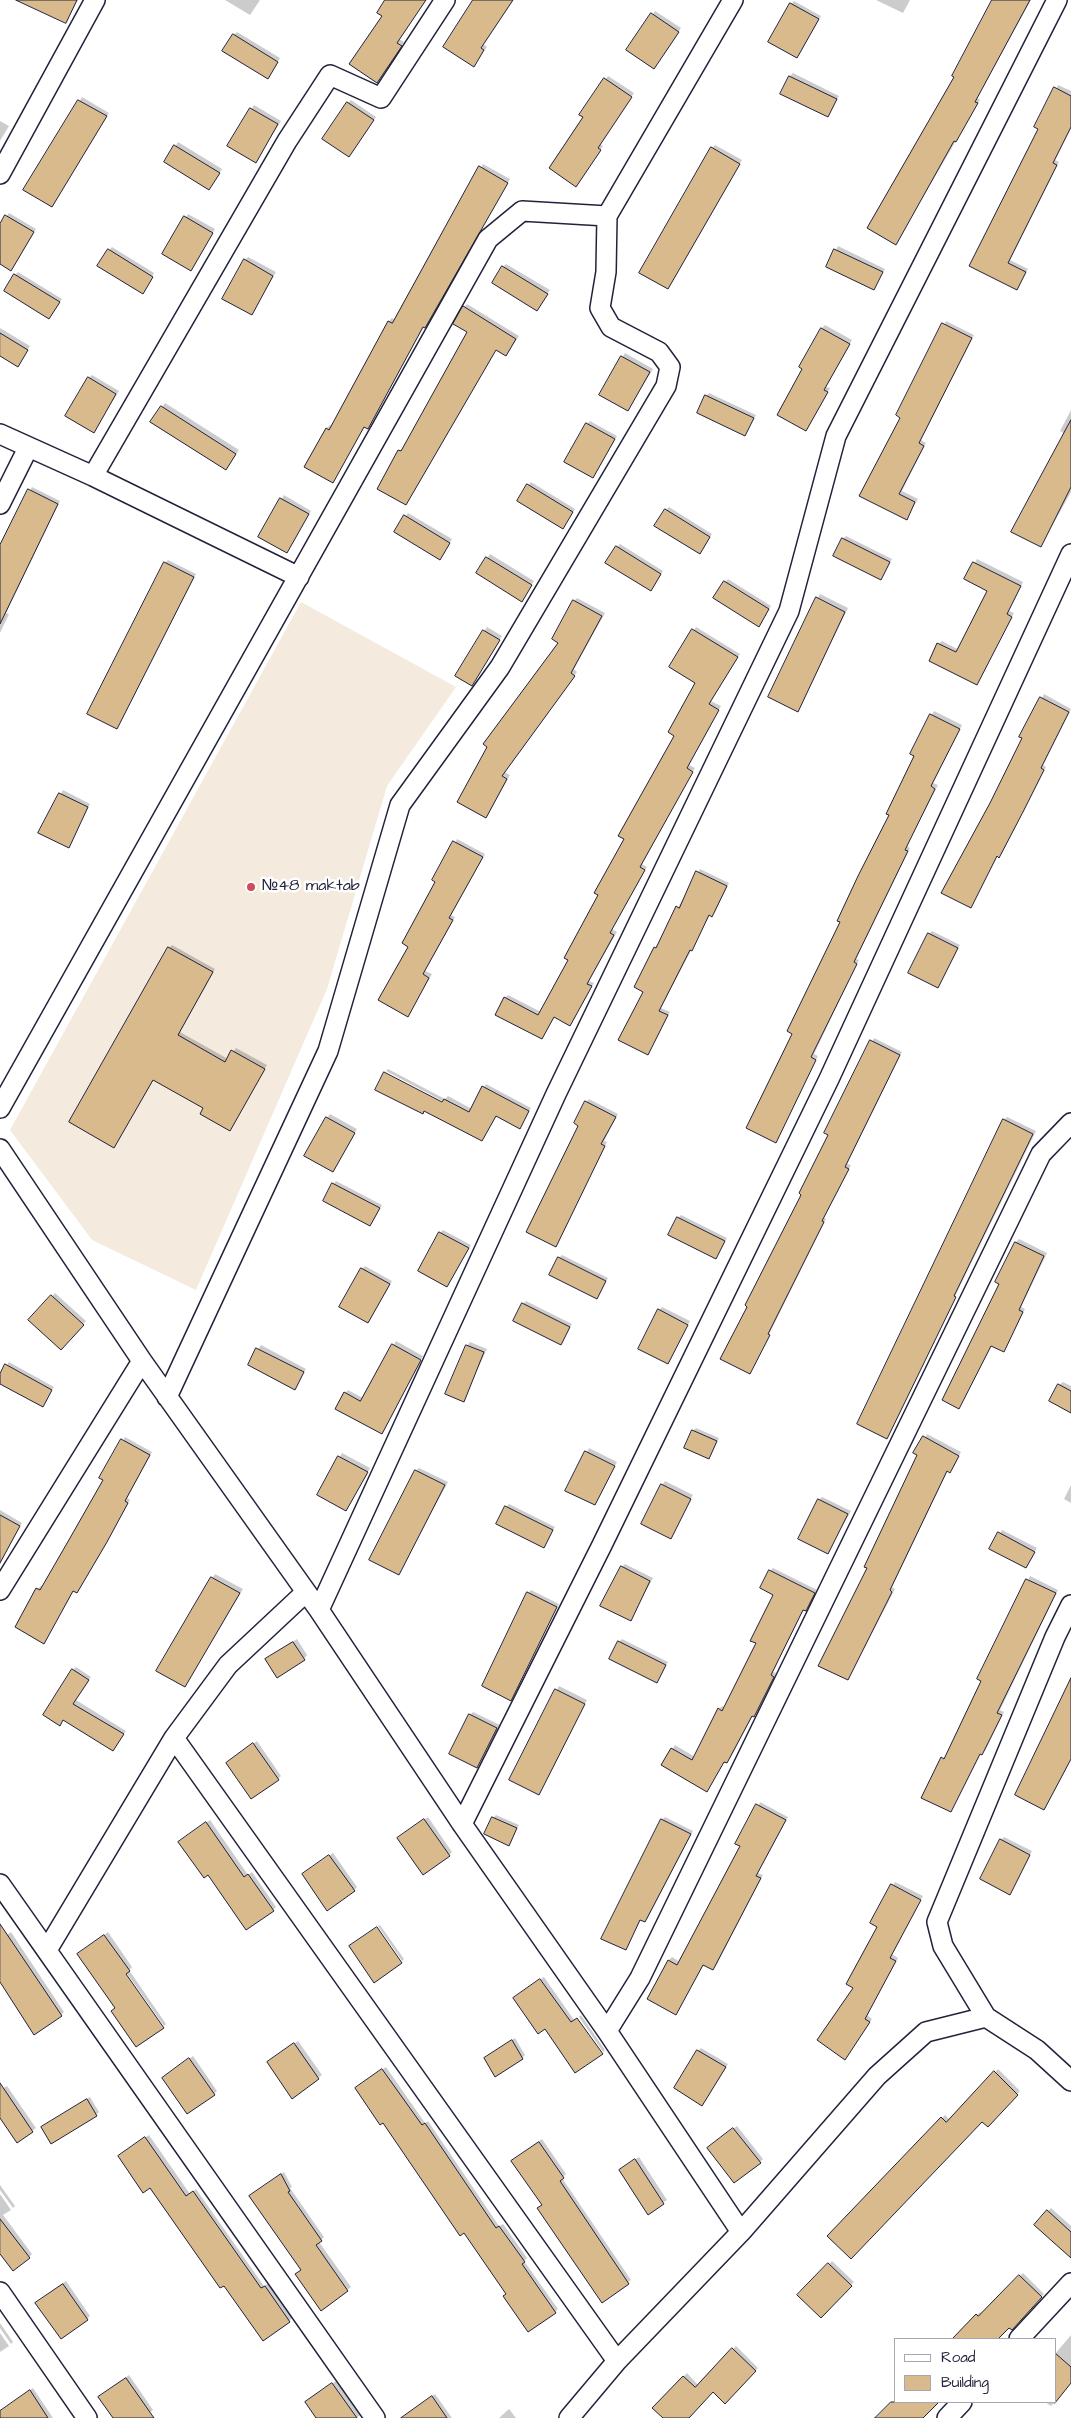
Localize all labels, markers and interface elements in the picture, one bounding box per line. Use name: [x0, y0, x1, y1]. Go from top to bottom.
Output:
place label: №48 maktab: [261, 877, 360, 897]
marker: №48 maktab: [245, 881, 257, 893]
legend: [894, 2338, 1056, 2403]
text: Road: [941, 2347, 975, 2368]
text: Building: [941, 2372, 989, 2393]

